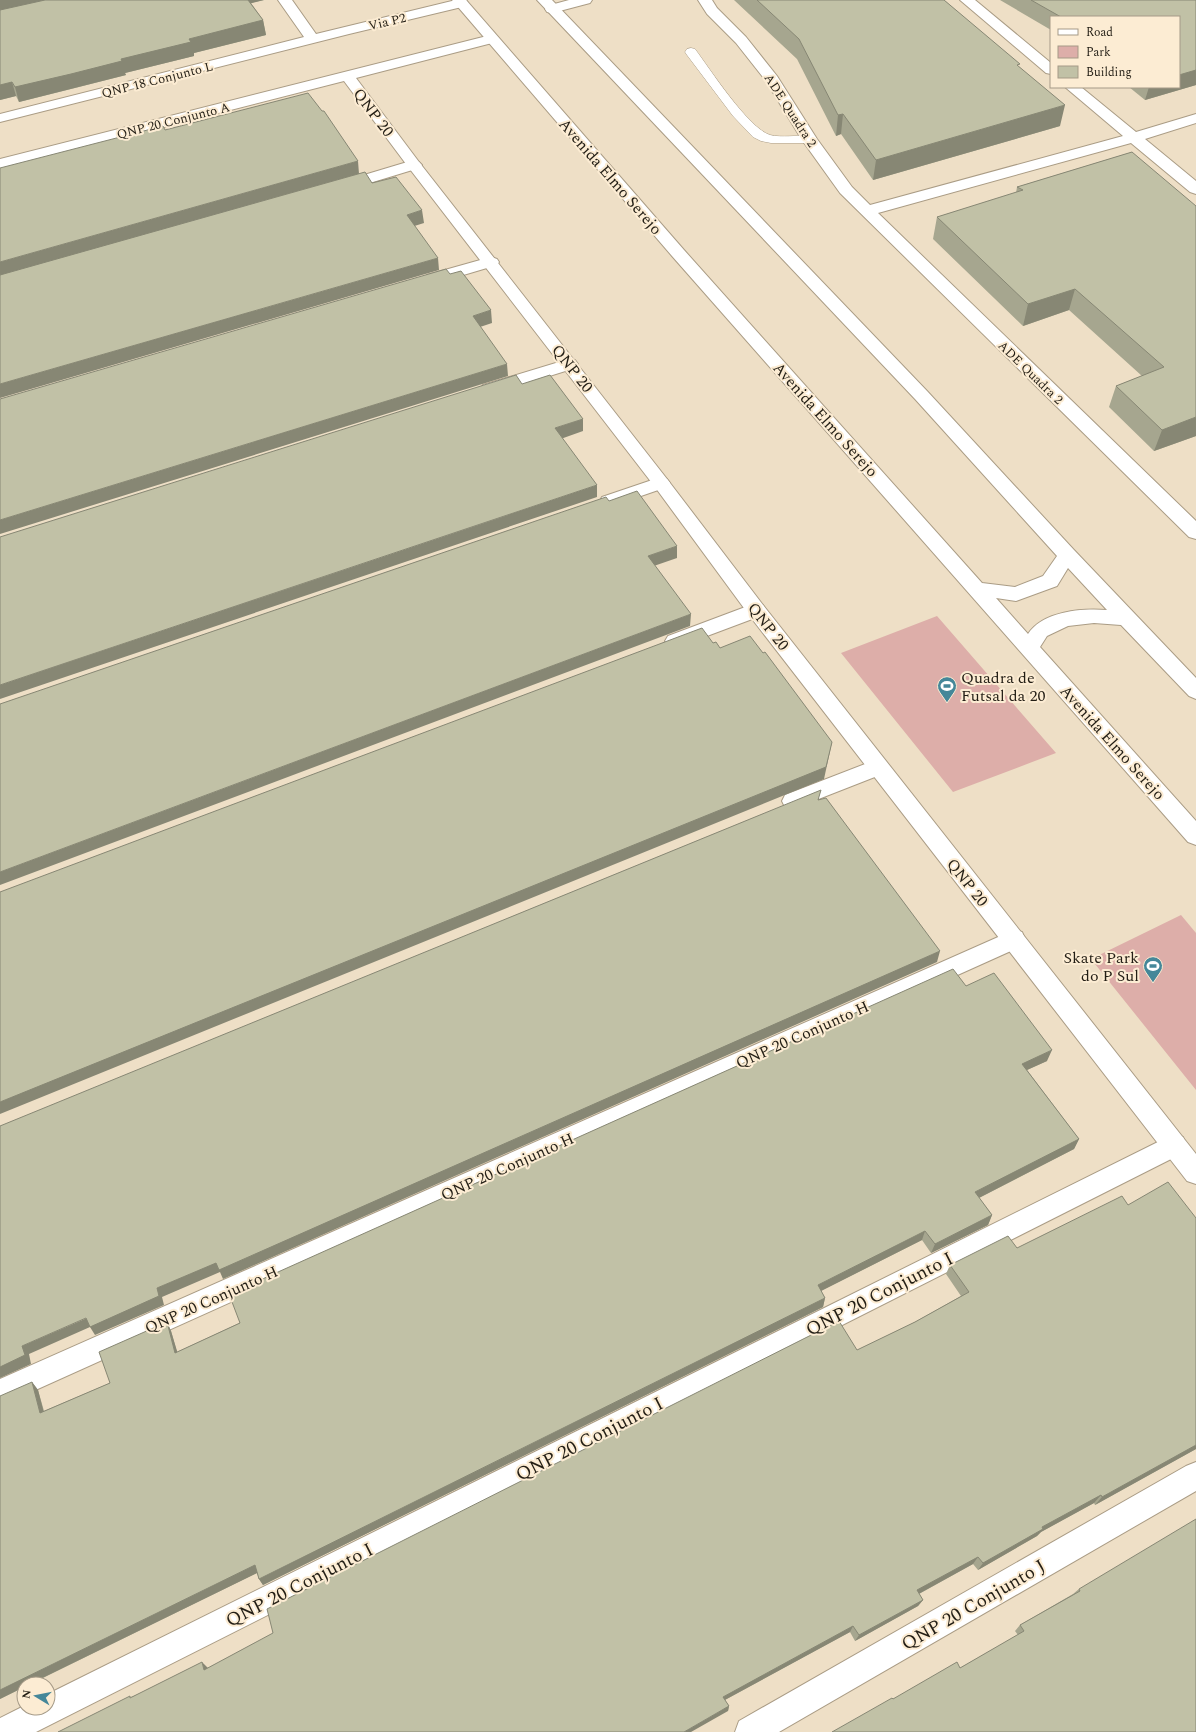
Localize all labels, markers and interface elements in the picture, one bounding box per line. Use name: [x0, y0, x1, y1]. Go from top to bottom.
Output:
street label: Via P2: [366, 8, 408, 36]
legend: [1050, 16, 1180, 88]
text: Road: [1086, 23, 1113, 42]
text: Park: [1086, 43, 1111, 62]
street label: QNP 18 Conjunto L: [99, 56, 215, 104]
text: Building: [1086, 63, 1132, 82]
street label: ADE Quadra 2: [759, 70, 822, 151]
street label: QNP 20: [347, 83, 400, 142]
street label: QNP 20 Conjunto A: [115, 97, 232, 145]
street label: Avenida Elmo Serejo: [553, 113, 668, 240]
street label: ADE Quadra 2: [993, 336, 1068, 409]
street label: QNP 20: [546, 339, 599, 398]
street label: Avenida Elmo Serejo: [767, 357, 884, 483]
street label: QNP 20: [742, 597, 795, 656]
place label: Quadra de Futsal da 20: [961, 666, 1045, 708]
sports icon: Quadra de Futsal da 20: [936, 675, 958, 703]
street label: Avenida Elmo Serejo: [1054, 680, 1171, 806]
street label: QNP 20: [941, 853, 994, 912]
place label: Skate Park do P Sul: [1064, 946, 1139, 988]
sports icon: Skate Park do P Sul: [1142, 955, 1164, 983]
street label: QNP 20 Conjunto H: [732, 995, 873, 1075]
street label: QNP 20 Conjunto H: [437, 1127, 578, 1207]
street label: QNP 20 Conjunto I: [801, 1244, 959, 1344]
street label: QNP 20 Conjunto H: [141, 1260, 282, 1340]
street label: QNP 20 Conjunto I: [511, 1389, 669, 1489]
street label: QNP 20 Conjunto I: [221, 1535, 379, 1635]
street label: QNP 20 Conjunto J: [896, 1552, 1051, 1659]
north arrow: [16, 1676, 56, 1716]
text: N: [17, 1688, 36, 1700]

